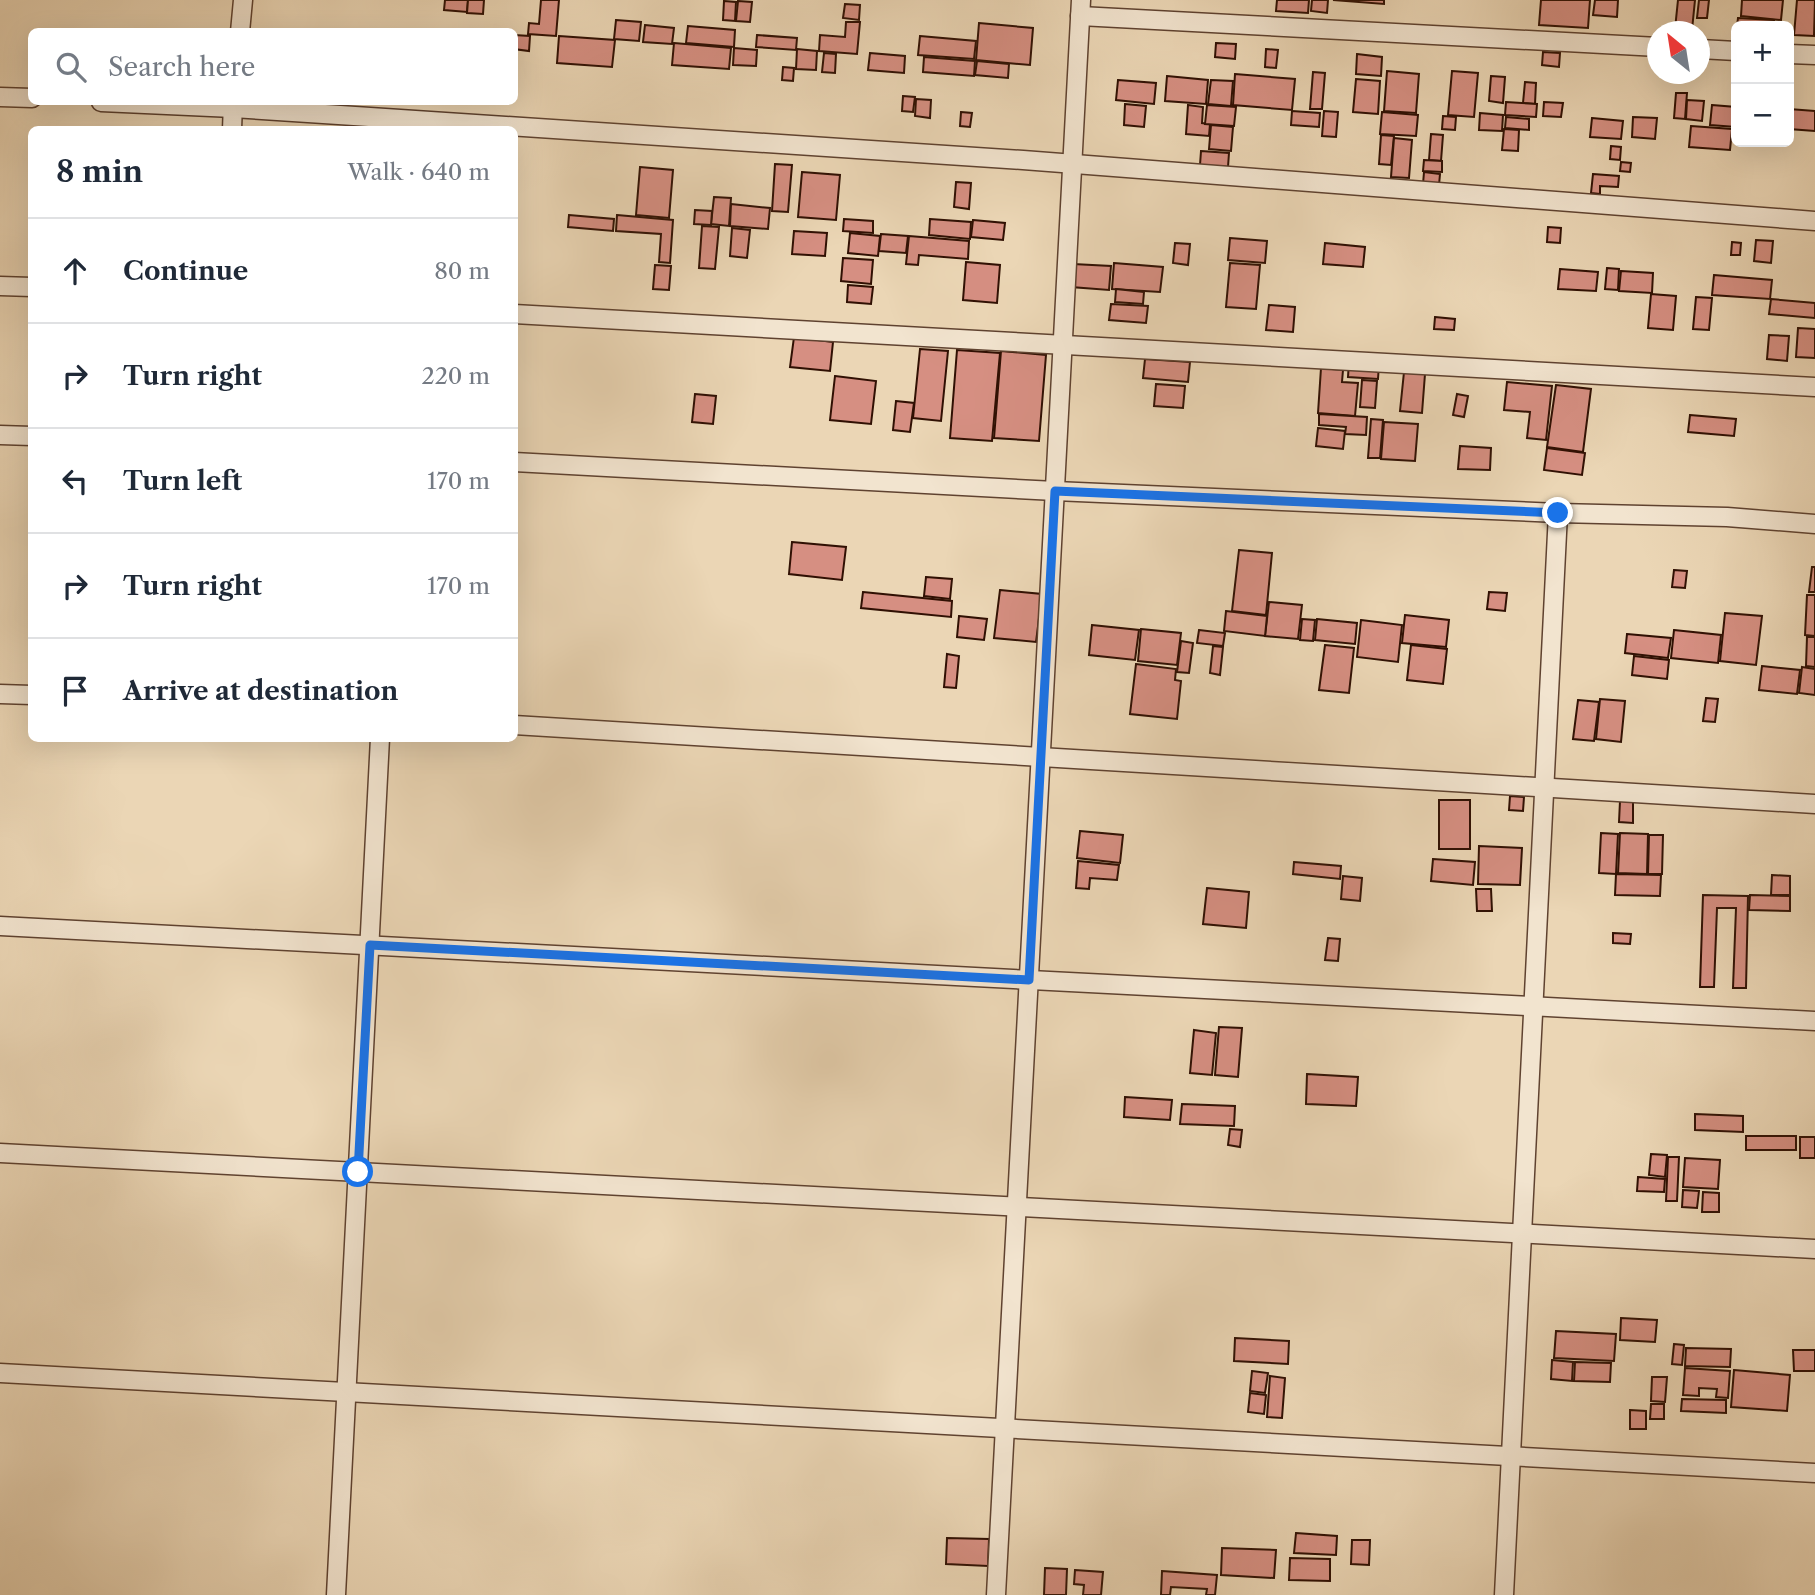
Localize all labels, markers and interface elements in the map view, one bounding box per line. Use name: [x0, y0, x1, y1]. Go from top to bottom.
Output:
north arrow: [1647, 21, 1710, 84]
map controls: [1731, 21, 1794, 147]
button: +: [1731, 21, 1794, 84]
search box: [28, 28, 518, 105]
icon: search: [52, 48, 90, 86]
text: Search here: [108, 51, 255, 83]
button: −: [1731, 84, 1794, 147]
text: 8 min: [56, 153, 143, 190]
text: Walk · 640 m: [347, 158, 490, 186]
icon: ahead: [56, 252, 94, 290]
text: Continue: [123, 255, 248, 287]
text: 80 m: [434, 257, 490, 285]
icon: right: [56, 357, 94, 395]
text: Turn right: [123, 360, 262, 392]
text: 220 m: [421, 362, 490, 390]
icon: left: [56, 462, 94, 500]
text: Turn left: [123, 465, 242, 497]
text: 170 m: [427, 467, 490, 495]
route end: [1542, 497, 1573, 528]
icon: right: [56, 567, 94, 605]
text: Turn right: [123, 570, 262, 602]
text: 170 m: [427, 572, 490, 600]
icon: arrive: [56, 672, 94, 710]
text: Arrive at destination: [123, 675, 398, 707]
route start: [342, 1156, 373, 1187]

